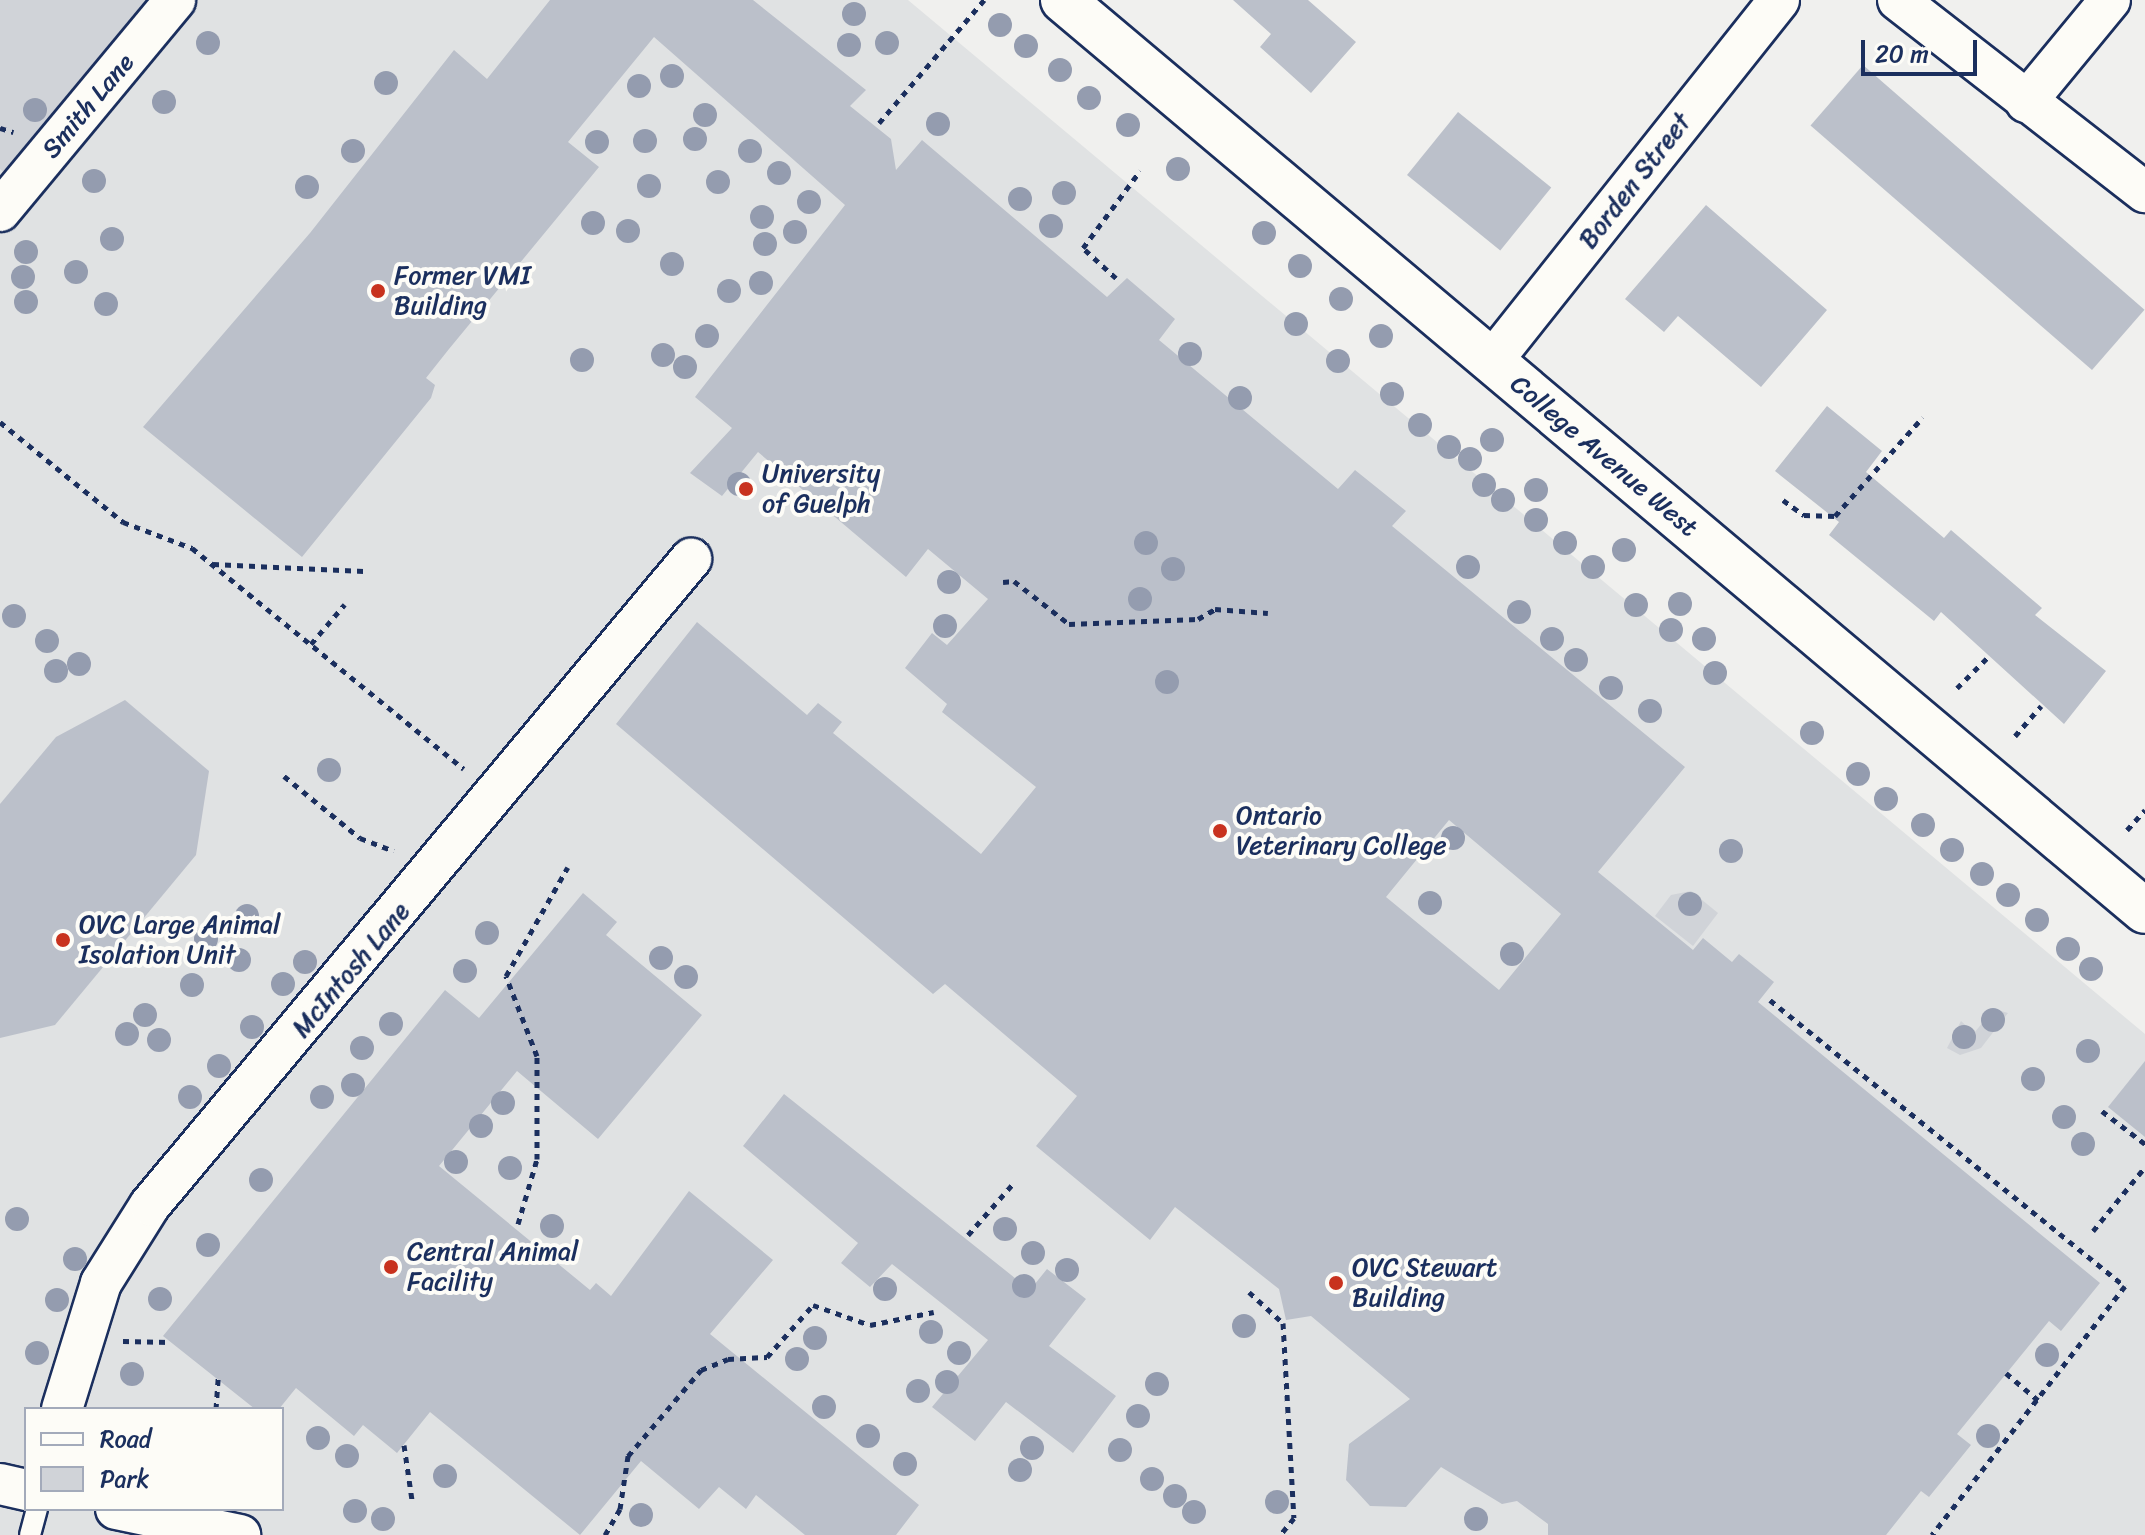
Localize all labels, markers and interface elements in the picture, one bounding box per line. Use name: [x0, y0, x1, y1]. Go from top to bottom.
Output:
scale bar: [1865, 24, 1981, 74]
text: 20 m: [1875, 33, 1929, 75]
street label: Smith Lane: [35, 47, 141, 165]
street label: Borden Street: [1572, 107, 1698, 255]
place label: Former VMI Building: [394, 260, 531, 322]
marker: Former VMI Building: [369, 282, 387, 300]
street label: College Avenue West: [1503, 368, 1705, 544]
place label: University of Guelph: [762, 458, 880, 520]
marker: University of Guelph: [737, 480, 755, 498]
place label: Ontario Veterinary College: [1236, 800, 1447, 862]
marker: Ontario Veterinary College: [1211, 822, 1229, 840]
street label: McIntosh Lane: [285, 896, 417, 1044]
place label: OVC Large Animal Isolation Unit: [79, 909, 280, 970]
marker: OVC Large Animal Isolation Unit: [54, 931, 72, 949]
place label: Central Animal Facility: [407, 1236, 579, 1298]
place label: OVC Stewart Building: [1352, 1252, 1500, 1314]
marker: Central Animal Facility: [382, 1258, 400, 1276]
marker: OVC Stewart Building: [1327, 1274, 1345, 1292]
legend: [24, 1407, 284, 1511]
text: Road: [100, 1418, 151, 1460]
text: Park: [100, 1458, 149, 1500]

